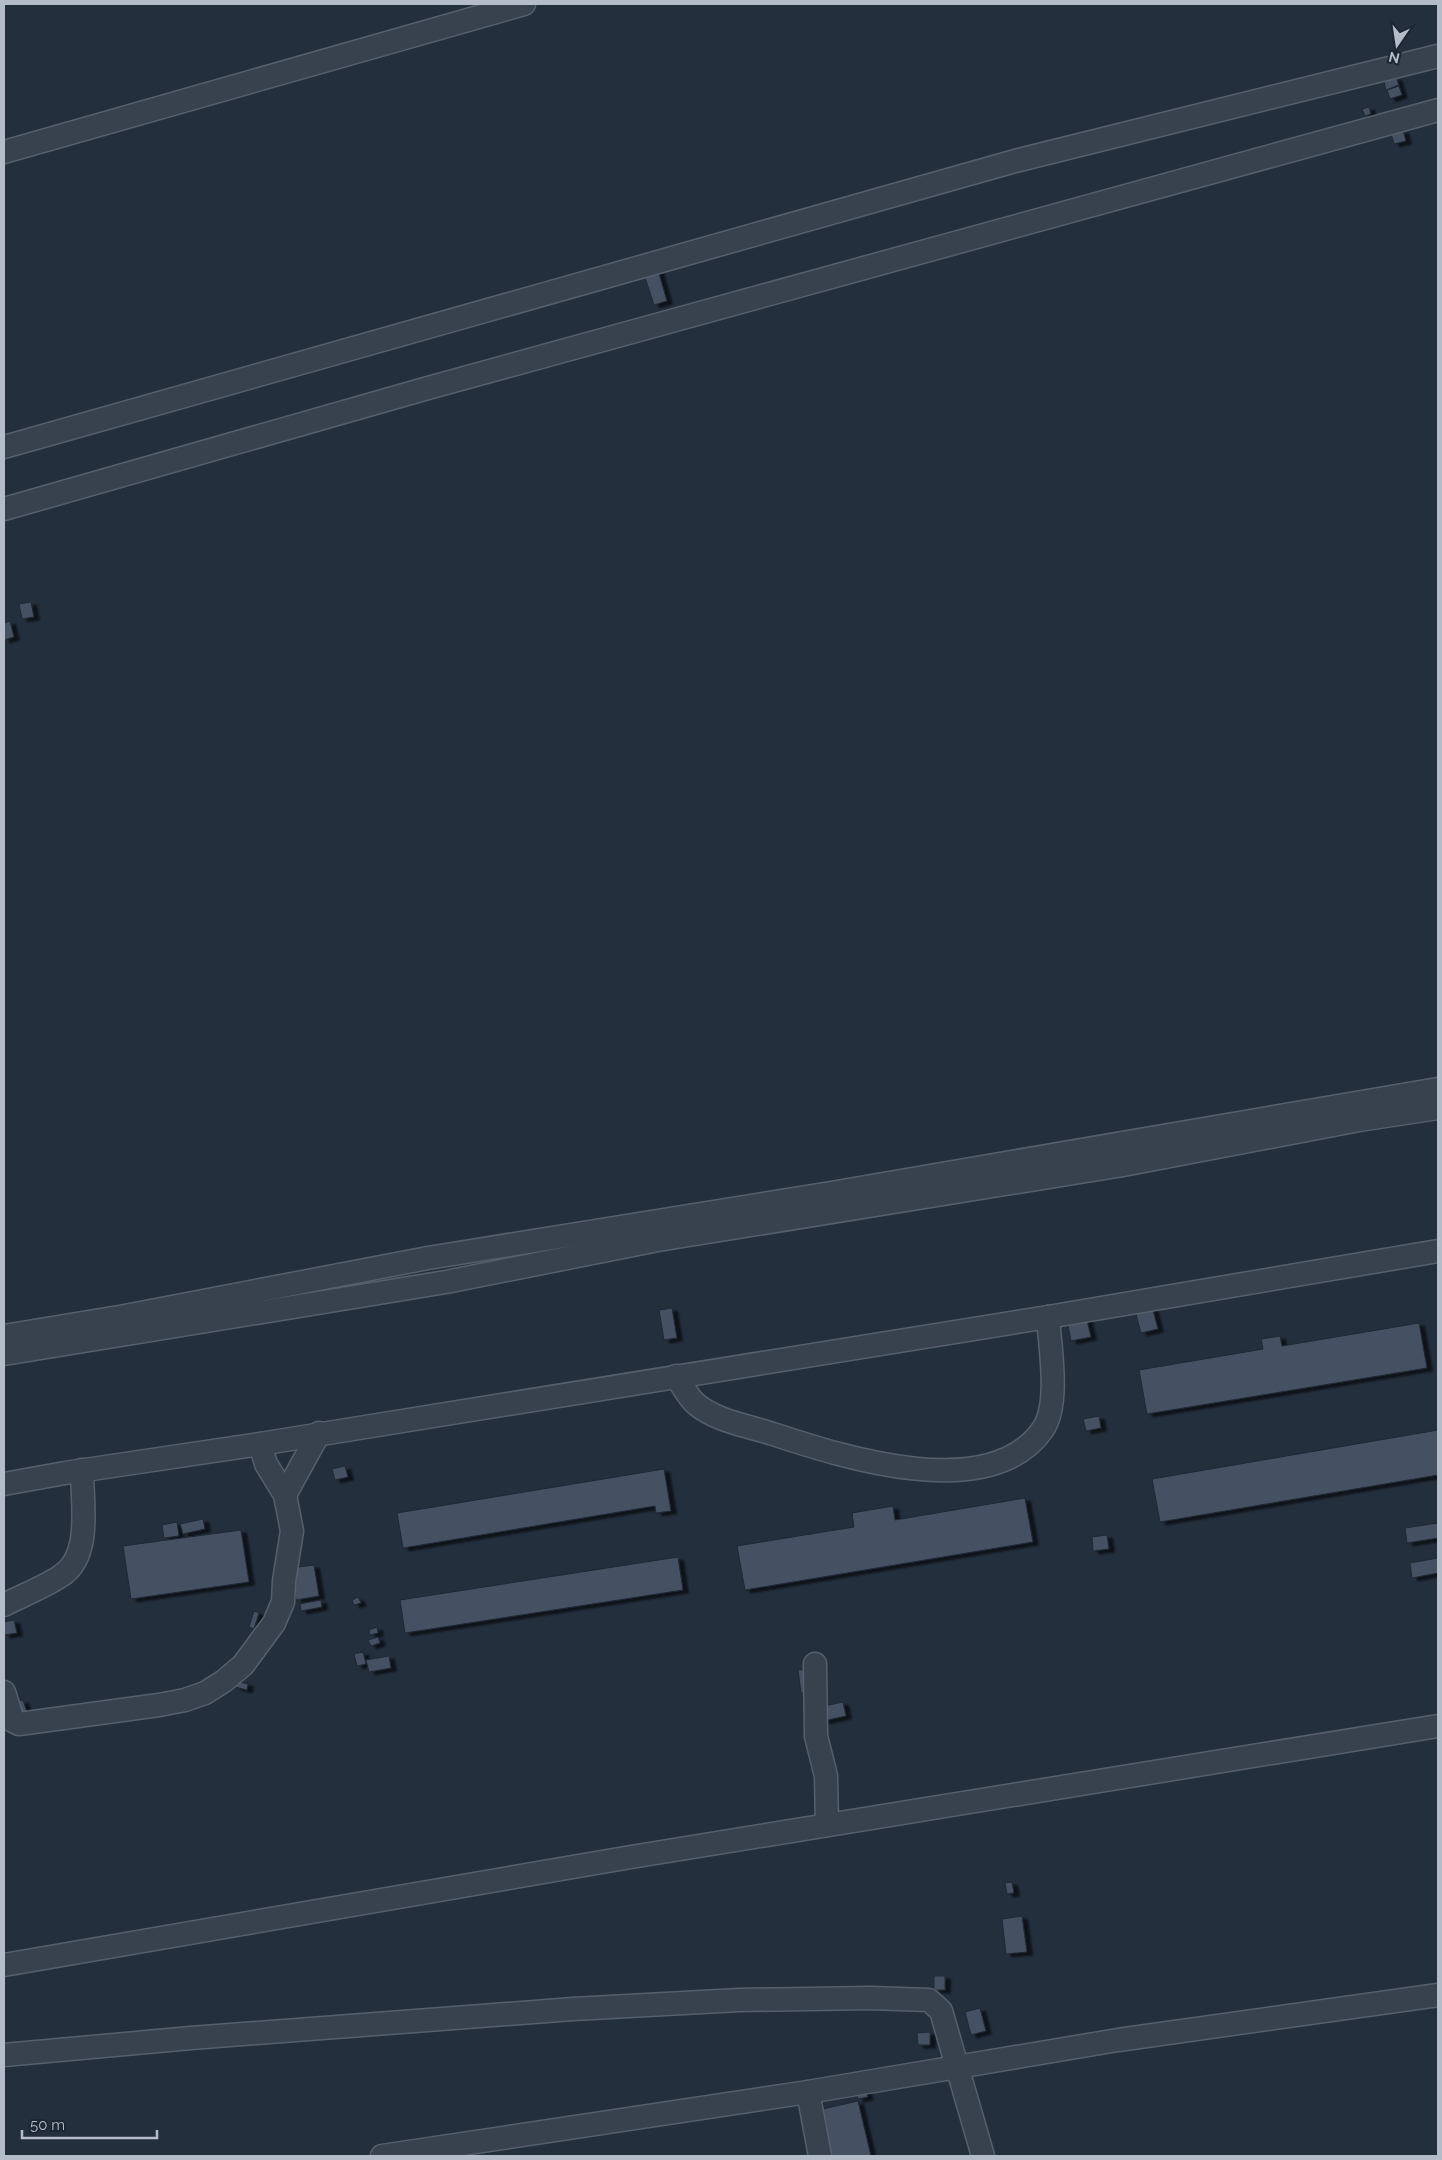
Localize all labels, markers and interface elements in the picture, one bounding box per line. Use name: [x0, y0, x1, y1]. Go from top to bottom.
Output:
north arrow: [1372, 20, 1422, 70]
text: N: [1387, 49, 1401, 67]
scale bar: [22, 2108, 158, 2140]
text: 50 m: [30, 2116, 65, 2134]

